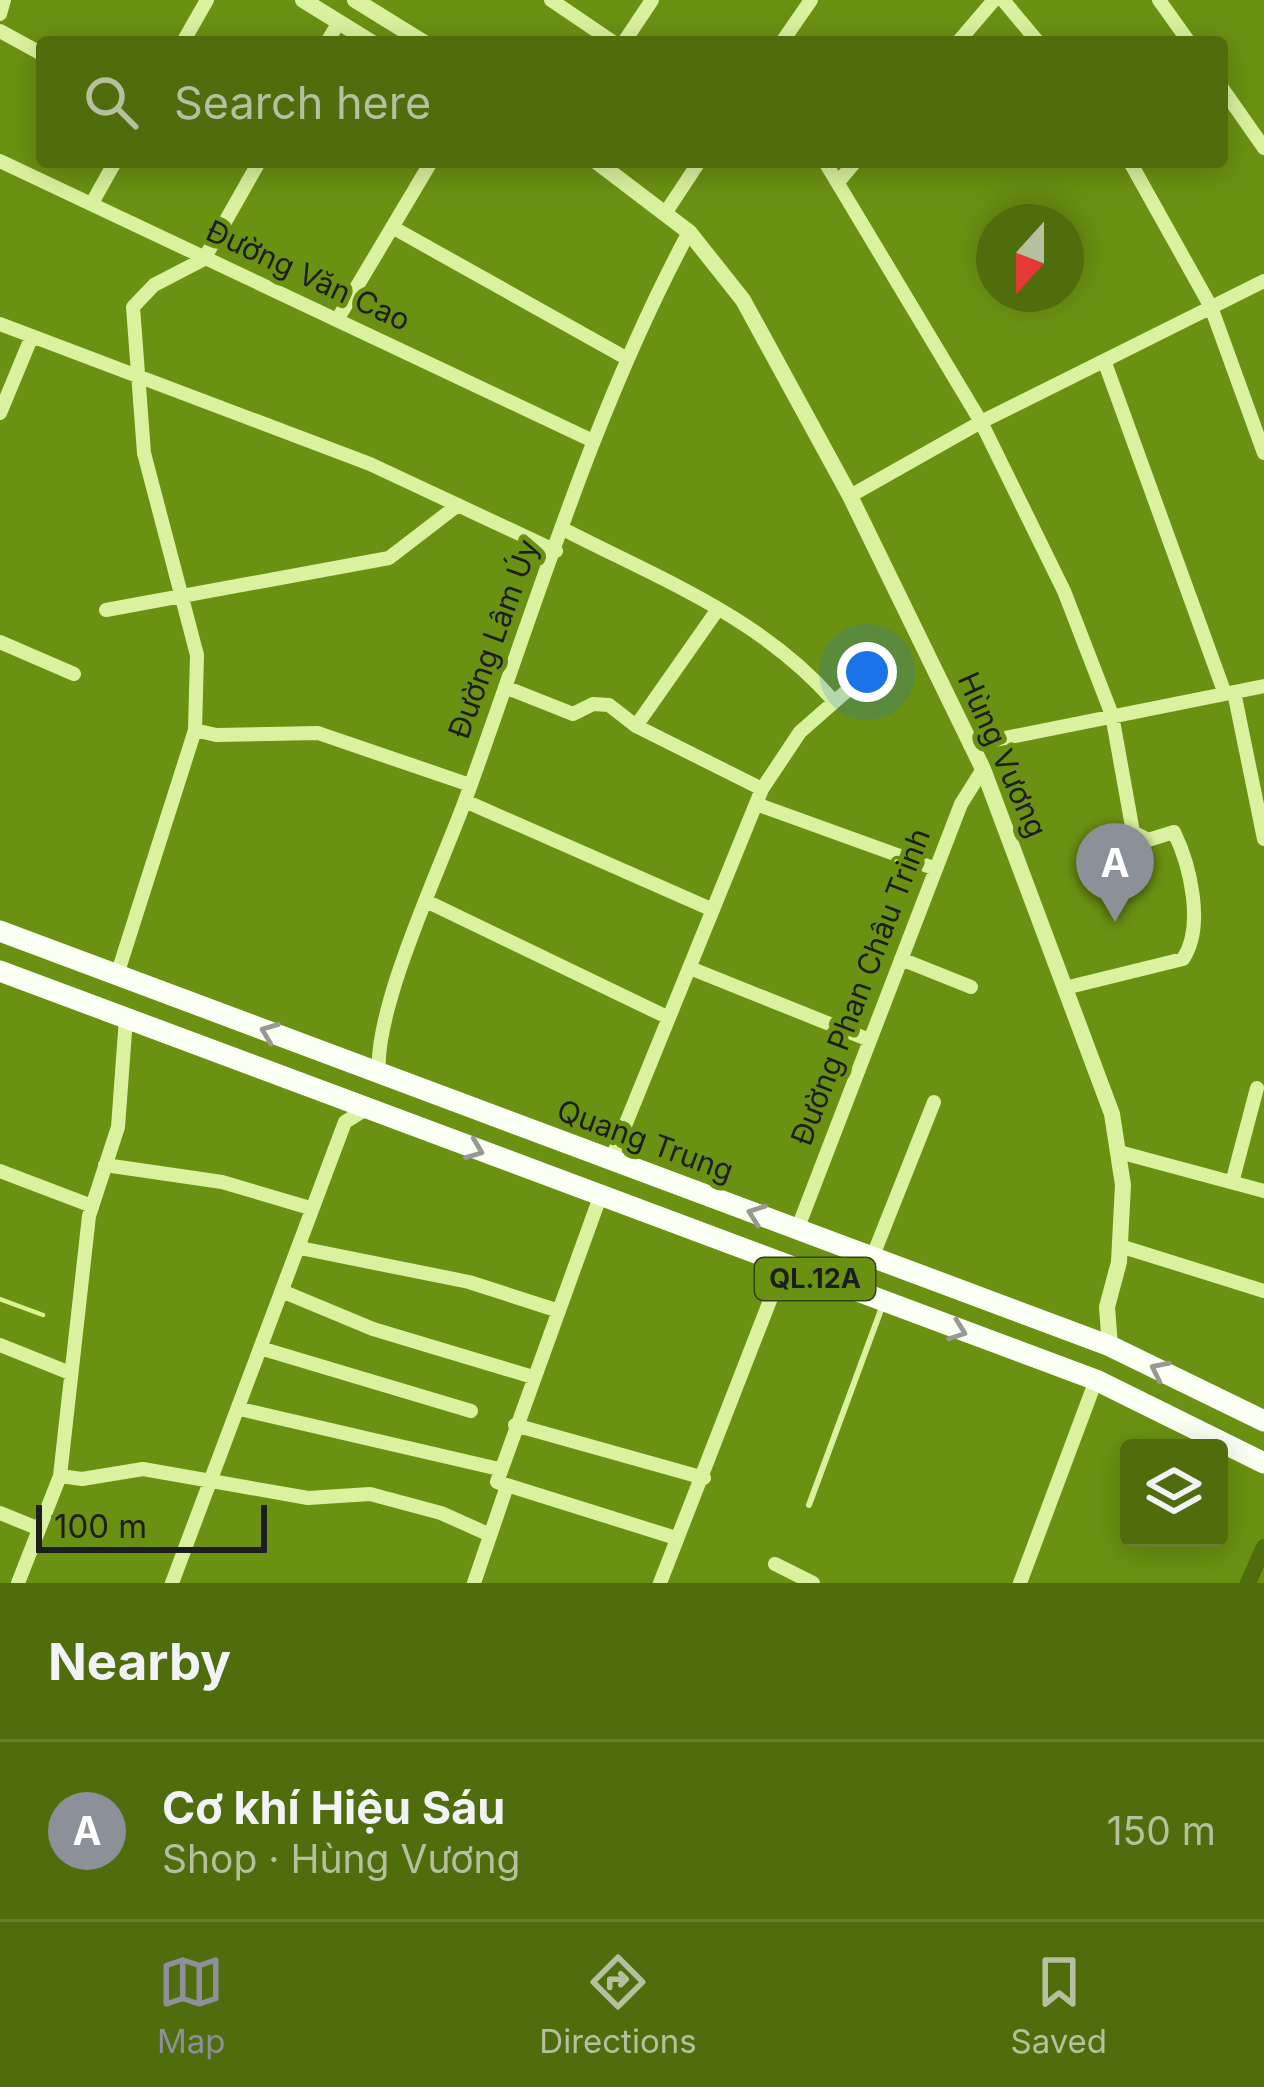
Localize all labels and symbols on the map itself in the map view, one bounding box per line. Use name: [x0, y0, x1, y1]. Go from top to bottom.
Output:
north arrow: [976, 204, 1084, 312]
street label: Đường Văn Cao: [201, 212, 416, 338]
street label: Đường Lâm Úy: [440, 534, 546, 743]
your location: [837, 642, 897, 702]
street label: Hùng Vương: [950, 666, 1055, 843]
street label: Đường Phan Châu Trinh: [783, 823, 937, 1150]
pin: A: [1076, 823, 1154, 922]
one-way arrow: [260, 1022, 281, 1047]
street label: Quang Trung: [552, 1092, 738, 1189]
one-way arrow: [463, 1136, 484, 1161]
one-way arrow: [747, 1204, 768, 1229]
road number: QL.12A: [755, 1258, 875, 1300]
one-way arrow: [947, 1317, 968, 1341]
one-way arrow: [1150, 1361, 1171, 1384]
scale bar: [36, 1499, 267, 1552]

